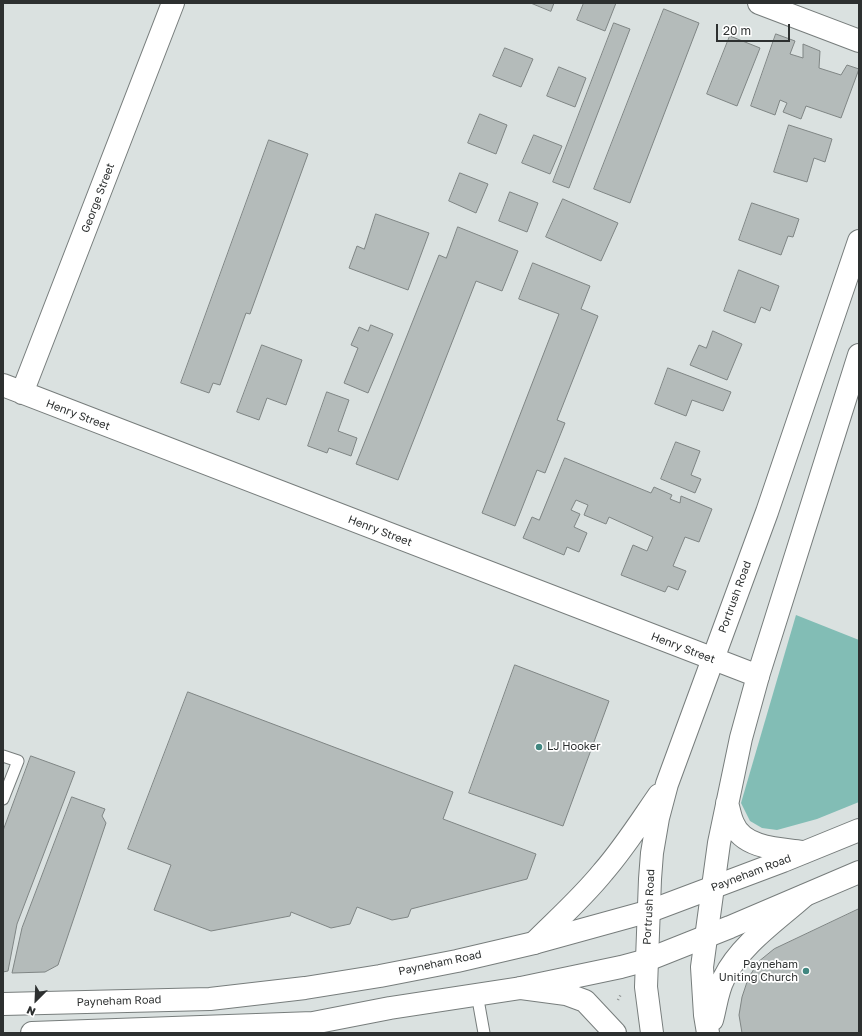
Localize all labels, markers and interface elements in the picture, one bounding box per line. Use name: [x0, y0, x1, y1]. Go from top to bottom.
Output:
scale bar: [718, 16, 792, 42]
text: 20 m: [723, 23, 751, 38]
street label: George Street: [79, 161, 117, 235]
street label: Henry Street: [44, 397, 112, 433]
street label: Henry Street: [346, 513, 414, 549]
street label: Portrush Road: [716, 559, 754, 635]
street label: Henry Street: [649, 630, 717, 666]
place label: LJ Hooker: [547, 740, 600, 754]
marker: LJ Hooker: [534, 742, 544, 752]
street label: Payneham Road: [709, 852, 793, 894]
street label: Portrush Road: [640, 869, 658, 945]
street label: Payneham Road: [397, 948, 483, 978]
place label: Payneham Uniting Church: [719, 958, 798, 984]
marker: Payneham Uniting Church: [801, 966, 811, 976]
north arrow: [16, 980, 56, 1020]
street label: Payneham Road: [76, 993, 162, 1009]
text: N: [24, 1004, 37, 1019]

